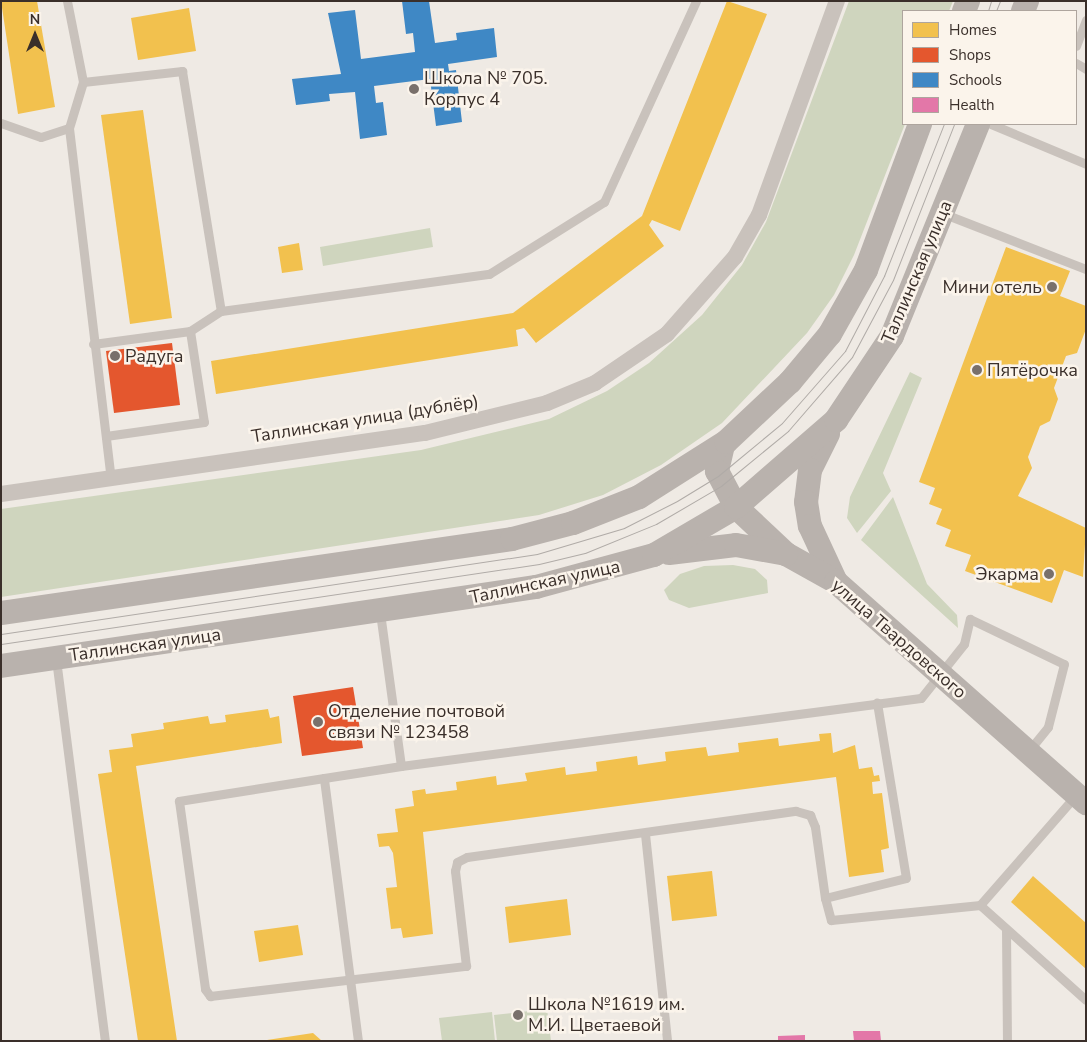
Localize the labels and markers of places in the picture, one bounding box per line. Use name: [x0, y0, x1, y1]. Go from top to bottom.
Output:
place label: Школа № 705. Корпус 4: [424, 68, 548, 110]
marker: Школа № 705. Корпус 4: [408, 83, 420, 95]
place label: Мини отель: [942, 276, 1042, 298]
marker: Мини отель: [1046, 281, 1058, 293]
place label: Радуга: [125, 345, 184, 367]
marker: Радуга: [109, 350, 121, 362]
place label: Пятёрочка: [987, 359, 1078, 381]
marker: Пятёрочка: [971, 364, 983, 376]
place label: Экарма: [975, 563, 1039, 585]
marker: Экарма: [1043, 568, 1055, 580]
place label: Отделение почтовой связи № 123458: [328, 701, 505, 744]
marker: Отделение почтовой связи № 123458: [312, 716, 324, 728]
place label: Школа №1619 им. М.И. Цветаевой: [528, 994, 685, 1036]
marker: Школа №1619 им. М.И. Цветаевой: [512, 1009, 524, 1021]

